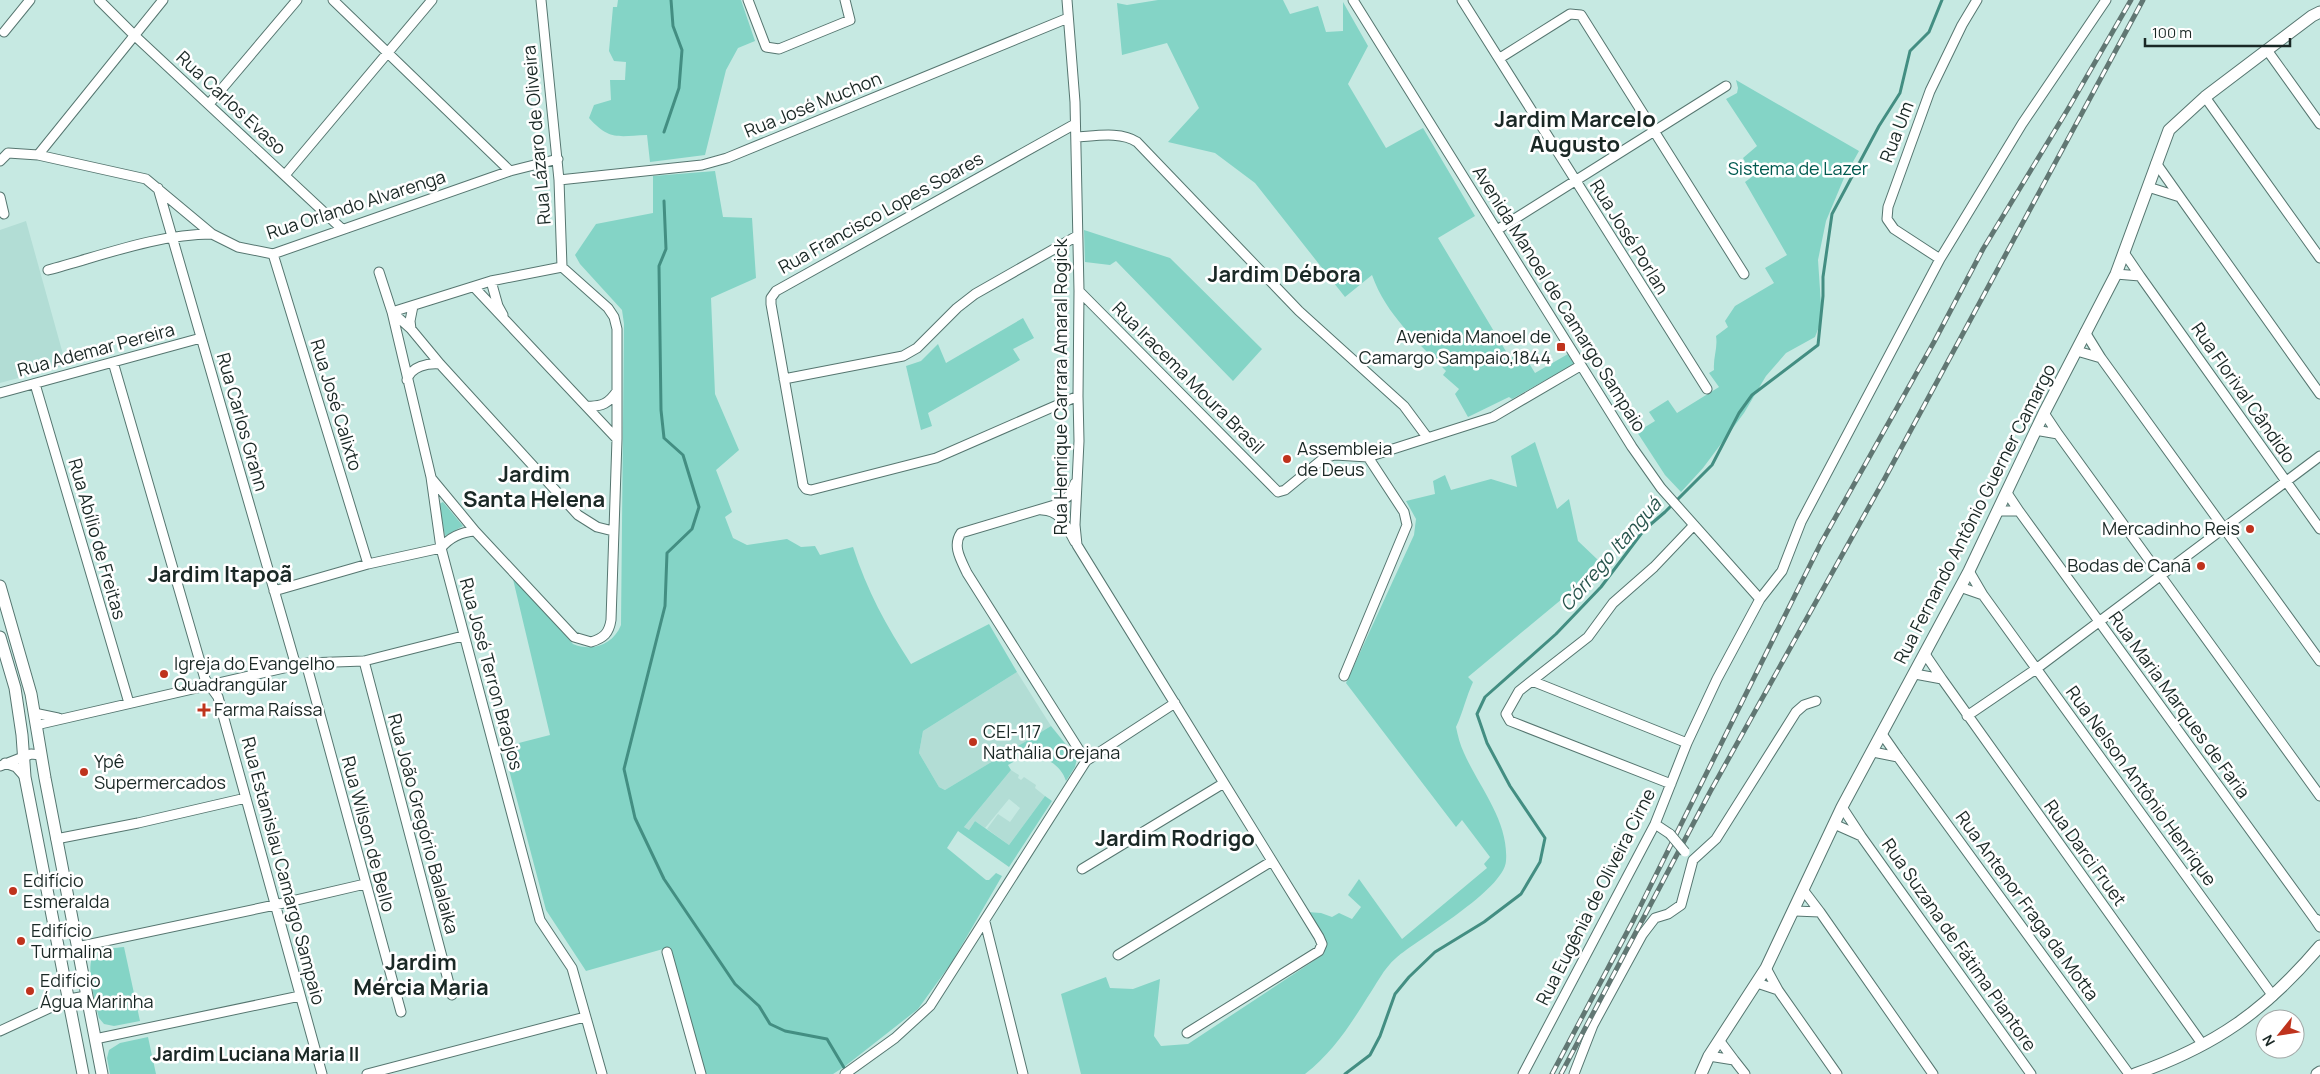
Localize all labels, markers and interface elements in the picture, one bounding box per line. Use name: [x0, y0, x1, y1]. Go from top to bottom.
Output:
scale bar: [2145, 15, 2290, 47]
text: 100 m: [2152, 22, 2192, 43]
street label: Rua Lázaro de Oliveira: [516, 44, 556, 226]
street label: Rua Carlos Evaso: [172, 45, 292, 159]
street label: Rua José Muchon: [740, 66, 885, 143]
street label: Rua Um: [1873, 98, 1919, 166]
district label: Jardim Marcelo Augusto: [1494, 104, 1656, 159]
street label: Rua Francisco Lopes Soares: [774, 146, 987, 279]
park label: Sistema de Lazer: [1728, 156, 1869, 180]
street label: Avenida Manoel de Camargo Sampaio: [1468, 161, 1652, 436]
street label: Rua Orlando Alvarenga: [263, 164, 448, 244]
street label: Rua José Porlan: [1585, 175, 1675, 298]
street label: Rua Henrique Carrara Amaral Rogick: [1048, 238, 1072, 535]
district label: Jardim Débora: [1207, 259, 1361, 289]
street label: Rua Iracema Moura Brasil: [1107, 296, 1270, 459]
street label: Rua Ademar Pereira: [14, 317, 177, 382]
street label: Rua Florival Cândido: [2186, 317, 2301, 467]
place label: Avenida Manoel de Camargo Sampaio,1844: [1359, 324, 1551, 369]
street label: Rua José Calixto: [306, 336, 368, 473]
marker: Avenida Manoel de Camargo Sampaio,1844: [1555, 341, 1567, 353]
street label: Rua Carlos Grahn: [212, 350, 274, 494]
street label: Rua Fernando Antônio Guerner Camargo: [1888, 359, 2061, 668]
place label: Assembleia de Deus: [1297, 436, 1392, 481]
marker: Assembleia de Deus: [1281, 453, 1293, 465]
street label: Rua Abílio de Freitas: [64, 456, 132, 622]
district label: Jardim Santa Helena: [463, 459, 605, 514]
water label: Córrego Itanguá: [1553, 491, 1668, 616]
place label: Mercadinho Reis: [2102, 516, 2240, 540]
marker: Mercadinho Reis: [2244, 523, 2256, 535]
place label: Bodas de Canã: [2067, 553, 2191, 577]
district label: Jardim Itapoã: [148, 559, 292, 589]
marker: Bodas de Canã: [2195, 560, 2207, 572]
street label: Rua José Terron Braojos: [455, 575, 529, 772]
street label: Rua Maria Marques de Faria: [2104, 606, 2256, 803]
place label: Igreja do Evangelho Quadrangular: [174, 651, 335, 696]
marker: Igreja do Evangelho Quadrangular: [158, 668, 170, 680]
street label: Rua Nelson Antônio Henrique: [2061, 681, 2223, 890]
place label: Farma Raíssa: [214, 697, 323, 721]
marker: Farma Raíssa: [198, 704, 210, 716]
street label: Rua João Gregório Balalaika: [383, 711, 465, 937]
place label: CEI-117 Nathália Orejana: [983, 719, 1120, 764]
street label: Rua Estanislau Camargo Sampaio: [237, 734, 331, 1007]
marker: CEI-117 Nathália Orejana: [967, 736, 979, 748]
place label: Ypê Supermercados: [94, 749, 226, 794]
street label: Rua Wilson de Bello: [337, 753, 401, 914]
marker: Ypê Supermercados: [78, 766, 90, 778]
street label: Rua Eugênia de Oliveira Cirne: [1530, 784, 1660, 1009]
street label: Rua Darci Fruet: [2039, 795, 2132, 910]
street label: Rua Antenor Fraga da Motta: [1951, 806, 2105, 1005]
district label: Jardim Rodrigo: [1095, 823, 1255, 853]
street label: Rua Suzana de Fátima Piantore: [1877, 833, 2043, 1056]
place label: Edifício Esmeralda: [23, 868, 109, 913]
marker: Edifício Esmeralda: [7, 885, 19, 897]
place label: Edifício Turmalina: [31, 918, 112, 963]
marker: Edifício Turmalina: [15, 935, 27, 947]
district label: Jardim Mércia Maria: [353, 947, 489, 1002]
place label: Edifício Água Marinha: [40, 968, 154, 1013]
marker: Edifício Água Marinha: [24, 985, 36, 997]
north arrow: [2255, 1009, 2305, 1059]
text: N: [2258, 1032, 2279, 1050]
district label: Jardim Luciana Maria II: [153, 1041, 359, 1067]

